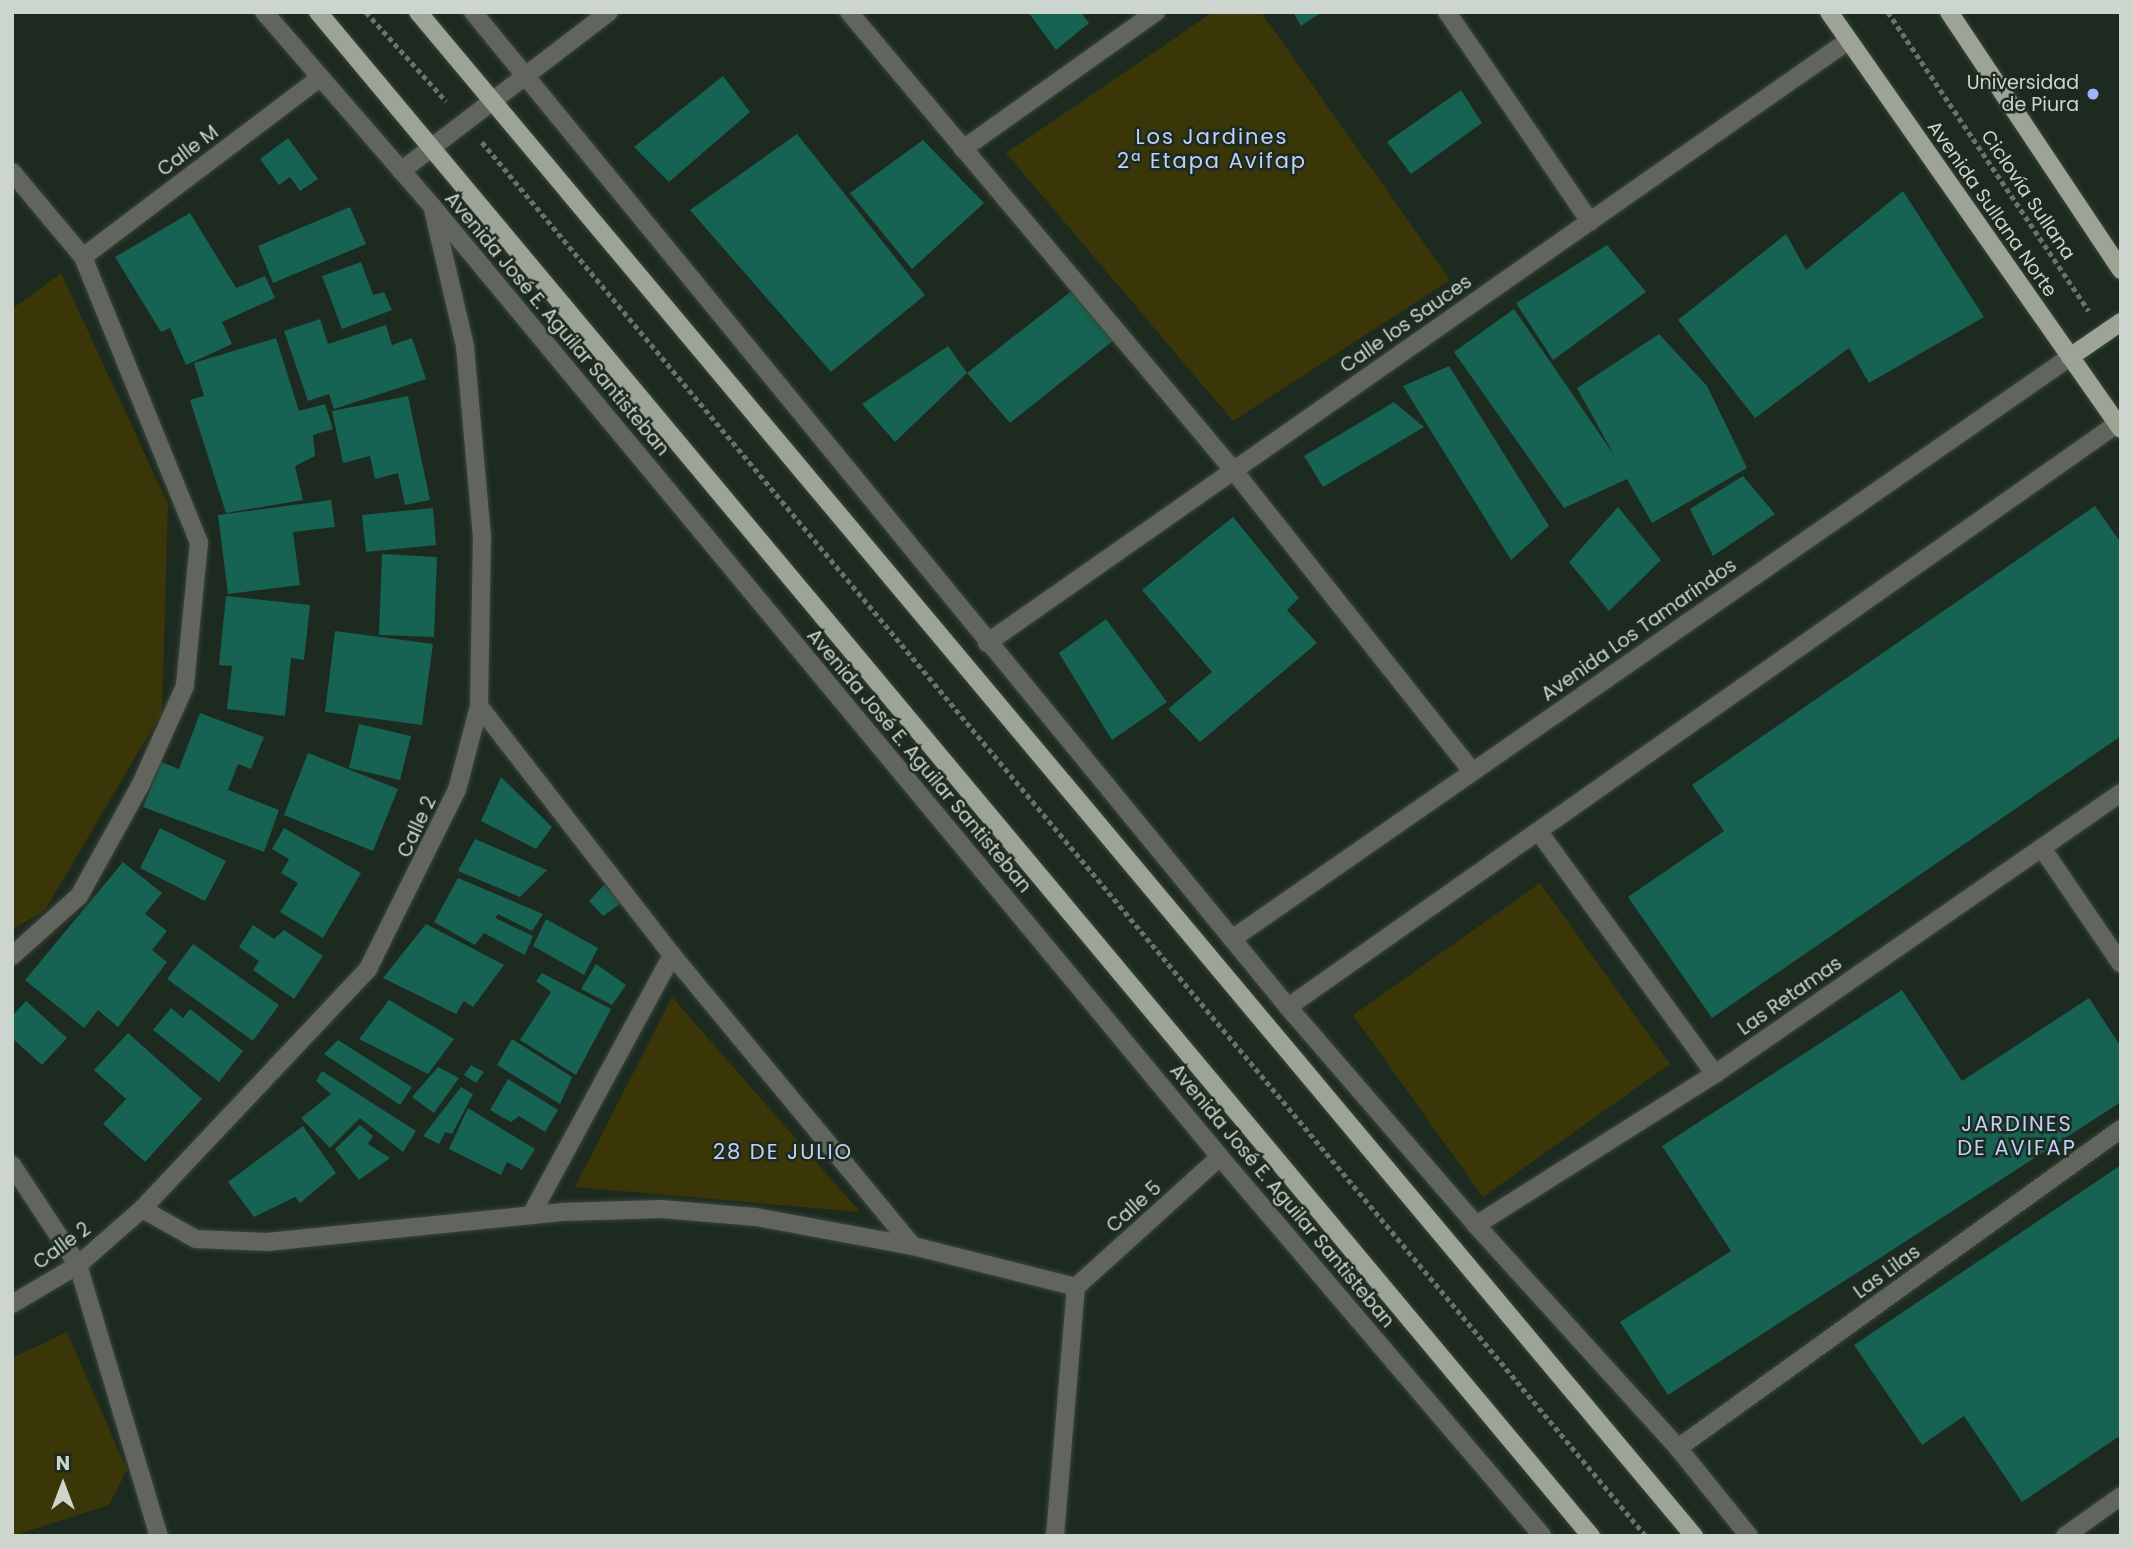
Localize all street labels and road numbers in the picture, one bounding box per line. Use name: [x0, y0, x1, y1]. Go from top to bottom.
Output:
street label: Avenida Sullana Norte: [1923, 117, 2061, 301]
street label: Calle M: [153, 121, 223, 181]
street label: Ciclovía Sullana: [1976, 126, 2080, 264]
street label: Avenida José E. Aguilar Santisteban: [440, 188, 674, 460]
street label: Calle los Sauces: [1336, 270, 1476, 378]
street label: Avenida Los Tamarindos: [1537, 554, 1741, 706]
street label: Avenida José E. Aguilar Santisteban: [802, 625, 1036, 897]
street label: Calle 2: [393, 793, 441, 861]
street label: Las Retamas: [1734, 952, 1846, 1040]
street label: Avenida José E. Aguilar Santisteban: [1165, 1060, 1399, 1332]
street label: Calle 5: [1102, 1177, 1166, 1237]
street label: Calle 2: [29, 1218, 95, 1274]
street label: Las Lilas: [1849, 1240, 1925, 1304]

